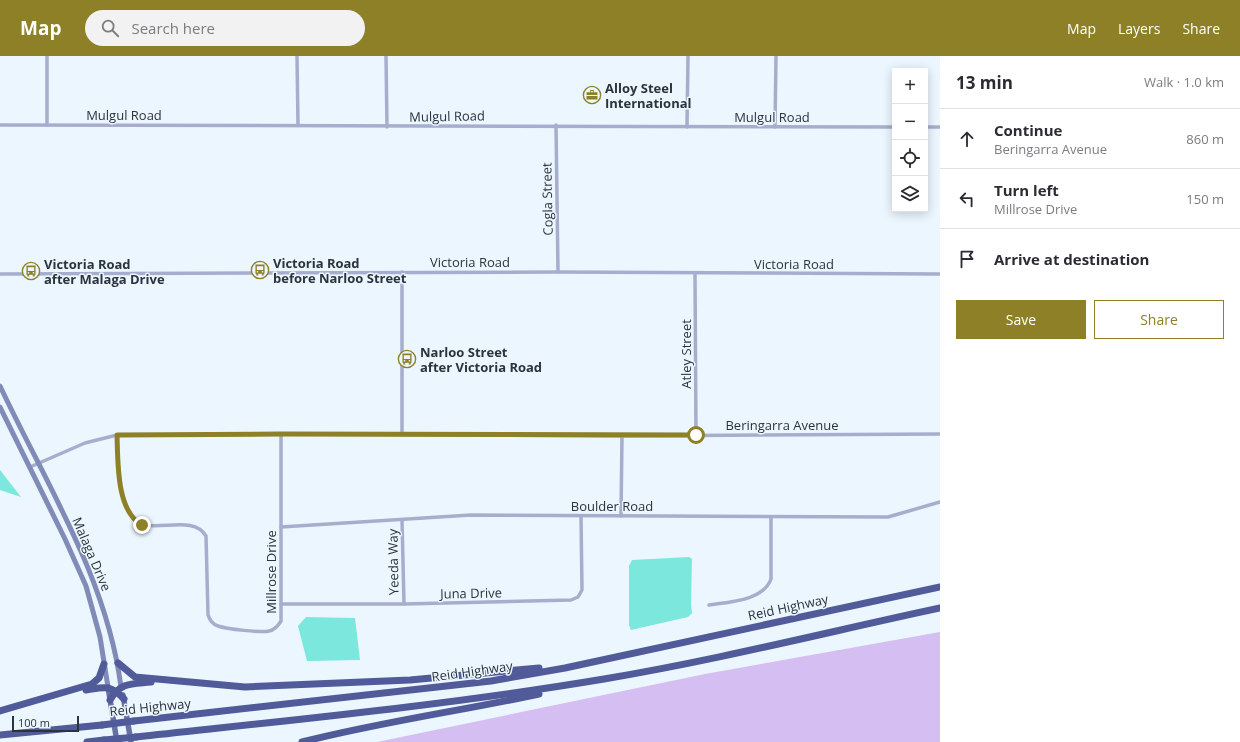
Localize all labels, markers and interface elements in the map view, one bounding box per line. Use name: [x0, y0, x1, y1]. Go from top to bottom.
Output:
search box: [85, 10, 365, 46]
text: Map: [20, 15, 61, 41]
icon: search: [99, 17, 121, 39]
text: Search here: [131, 18, 215, 38]
text: Map: [1067, 19, 1096, 38]
text: Layers: [1118, 19, 1160, 38]
text: Share: [1182, 19, 1220, 38]
map controls: [892, 68, 928, 212]
button: +: [892, 68, 928, 104]
text: 13 min: [956, 71, 1013, 94]
text: Walk · 1.0 km: [1144, 73, 1224, 91]
place label: Alloy Steel International: [605, 79, 692, 112]
office icon: Alloy Steel International: [582, 85, 602, 105]
button: −: [892, 104, 928, 140]
street label: Mulgul Road: [86, 106, 162, 124]
street label: Mulgul Road: [409, 106, 485, 126]
street label: Mulgul Road: [734, 108, 810, 126]
text: Continue: [994, 120, 1062, 140]
icon: ahead: [956, 128, 978, 150]
text: 860 m: [1186, 130, 1224, 148]
button: locate: [892, 140, 928, 176]
text: Beringarra Avenue: [994, 140, 1107, 158]
street label: Cogla Street: [537, 162, 557, 236]
button: layers: [892, 176, 928, 212]
text: Turn left: [994, 180, 1059, 200]
icon: left: [956, 188, 978, 210]
text: 150 m: [1186, 190, 1224, 208]
text: Millrose Drive: [994, 200, 1077, 218]
icon: arrive: [956, 248, 978, 270]
text: Arrive at destination: [994, 249, 1149, 269]
street label: Victoria Road: [430, 253, 510, 271]
place label: Victoria Road before Narloo Street: [273, 254, 407, 287]
place label: Victoria Road after Malaga Drive: [44, 255, 165, 288]
street label: Victoria Road: [754, 255, 834, 273]
bus stop icon: Victoria Road before Narloo Street: [250, 260, 270, 280]
bus stop icon: Victoria Road after Malaga Drive: [21, 261, 41, 281]
button: Save: [956, 300, 1086, 339]
button: Share: [1094, 300, 1224, 339]
street label: Atley Street: [677, 319, 695, 389]
place label: Narloo Street after Victoria Road: [420, 343, 542, 376]
bus stop icon: Narloo Street after Victoria Road: [397, 349, 417, 369]
street label: Beringarra Avenue: [725, 416, 839, 434]
route start: [687, 426, 705, 444]
street label: Boulder Road: [571, 497, 653, 515]
street label: Malaga Drive: [68, 514, 116, 594]
route end: [133, 516, 151, 534]
street label: Yeeda Way: [383, 528, 403, 595]
street label: Millrose Drive: [262, 530, 280, 614]
street label: Juna Drive: [438, 583, 502, 603]
street label: Reid Highway: [746, 590, 830, 624]
street label: Reid Highway: [430, 656, 514, 686]
street label: Reid Highway: [108, 694, 192, 720]
scale bar: [12, 714, 79, 733]
text: 100 m: [18, 715, 50, 730]

